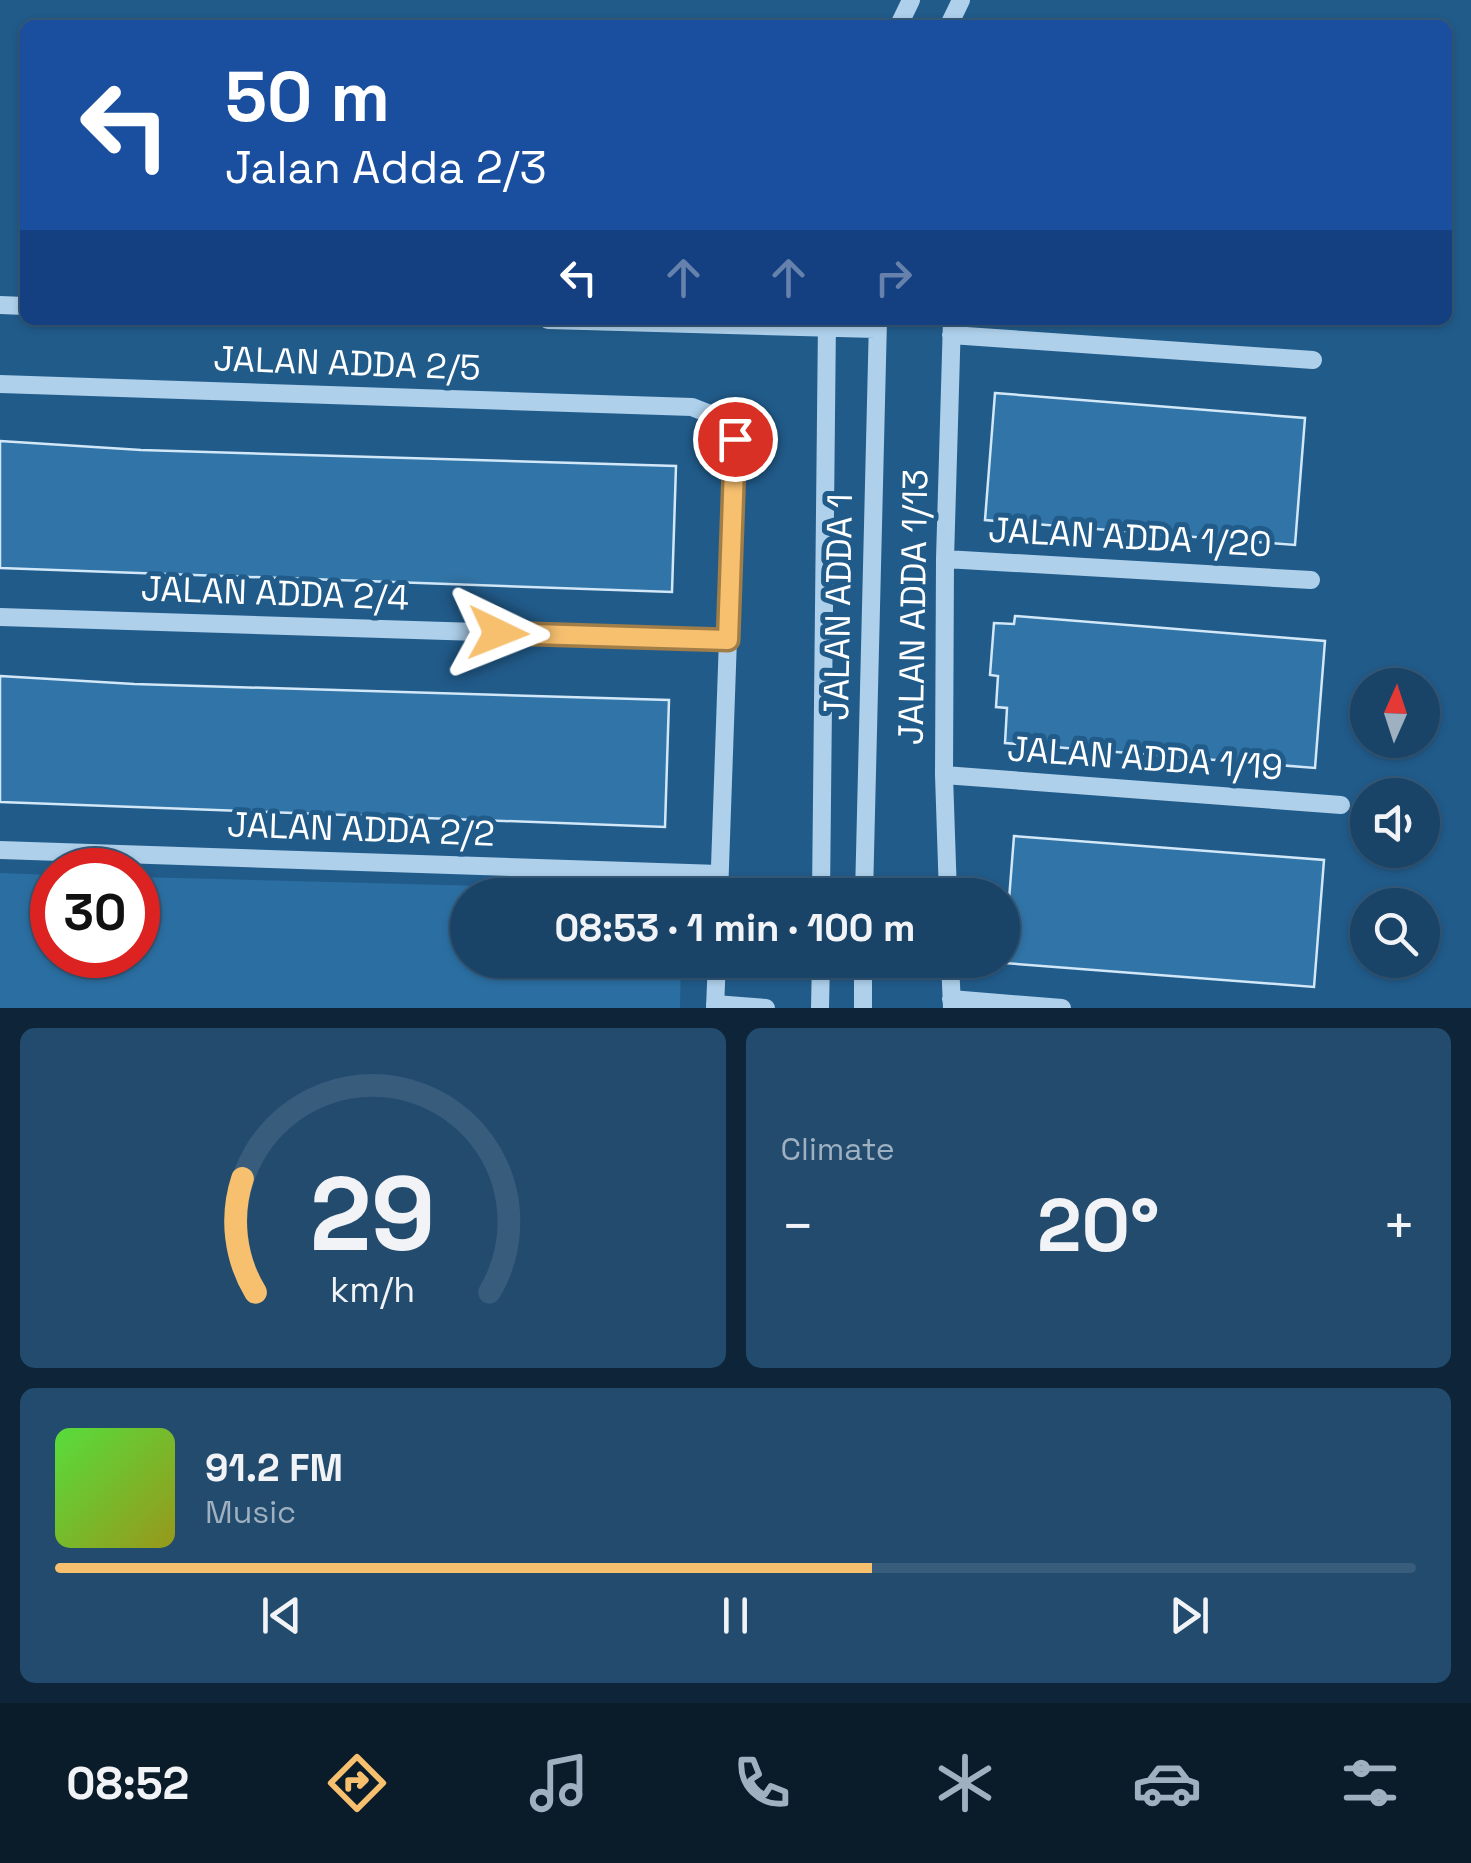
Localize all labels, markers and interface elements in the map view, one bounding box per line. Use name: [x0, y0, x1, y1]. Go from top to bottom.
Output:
text: 50 m: [225, 52, 390, 141]
icon: left: [60, 60, 190, 190]
text: Jalan Adda 2/3: [225, 139, 547, 196]
icon: left: [551, 250, 606, 305]
icon: ahead: [656, 250, 711, 305]
icon: ahead: [761, 250, 816, 305]
icon: right: [866, 250, 921, 305]
street label: JALAN ADDA 2/5: [213, 336, 481, 390]
pin: [693, 397, 778, 482]
icon: arrive: [708, 412, 763, 467]
street label: JALAN ADDA 1/13: [889, 469, 937, 745]
street label: JALAN ADDA 1: [814, 493, 862, 721]
street label: JALAN ADDA 1/20: [987, 508, 1273, 566]
street label: JALAN ADDA 2/4: [140, 566, 410, 620]
position arrow: [446, 581, 550, 685]
north arrow: [1350, 668, 1440, 758]
map controls: [1350, 668, 1440, 978]
street label: JALAN ADDA 1/19: [1006, 726, 1284, 790]
button: sound: [1350, 778, 1440, 868]
street label: JALAN ADDA 2/2: [226, 802, 496, 856]
speed limit sign: 30: [30, 848, 160, 978]
button: search: [1350, 888, 1440, 978]
text: 08:53 · 1 min · 100 m: [554, 904, 916, 952]
text: Climate: [781, 1129, 895, 1169]
text: 29: [310, 1148, 436, 1280]
text: 20°: [1037, 1177, 1160, 1273]
text: −: [781, 1191, 815, 1261]
text: +: [1382, 1191, 1416, 1261]
text: km/h: [330, 1267, 415, 1312]
text: 91.2 FM: [205, 1444, 343, 1492]
text: Music: [205, 1492, 296, 1532]
icon: previous: [254, 1588, 309, 1643]
icon: pause: [708, 1588, 763, 1643]
icon: next: [1162, 1588, 1217, 1643]
icon: directions: [322, 1748, 392, 1818]
icon: music: [524, 1748, 594, 1818]
icon: phone: [727, 1748, 797, 1818]
icon: climate: [930, 1748, 1000, 1818]
icon: car: [1132, 1748, 1202, 1818]
icon: filters: [1335, 1748, 1405, 1818]
text: 08:52: [66, 1755, 189, 1812]

